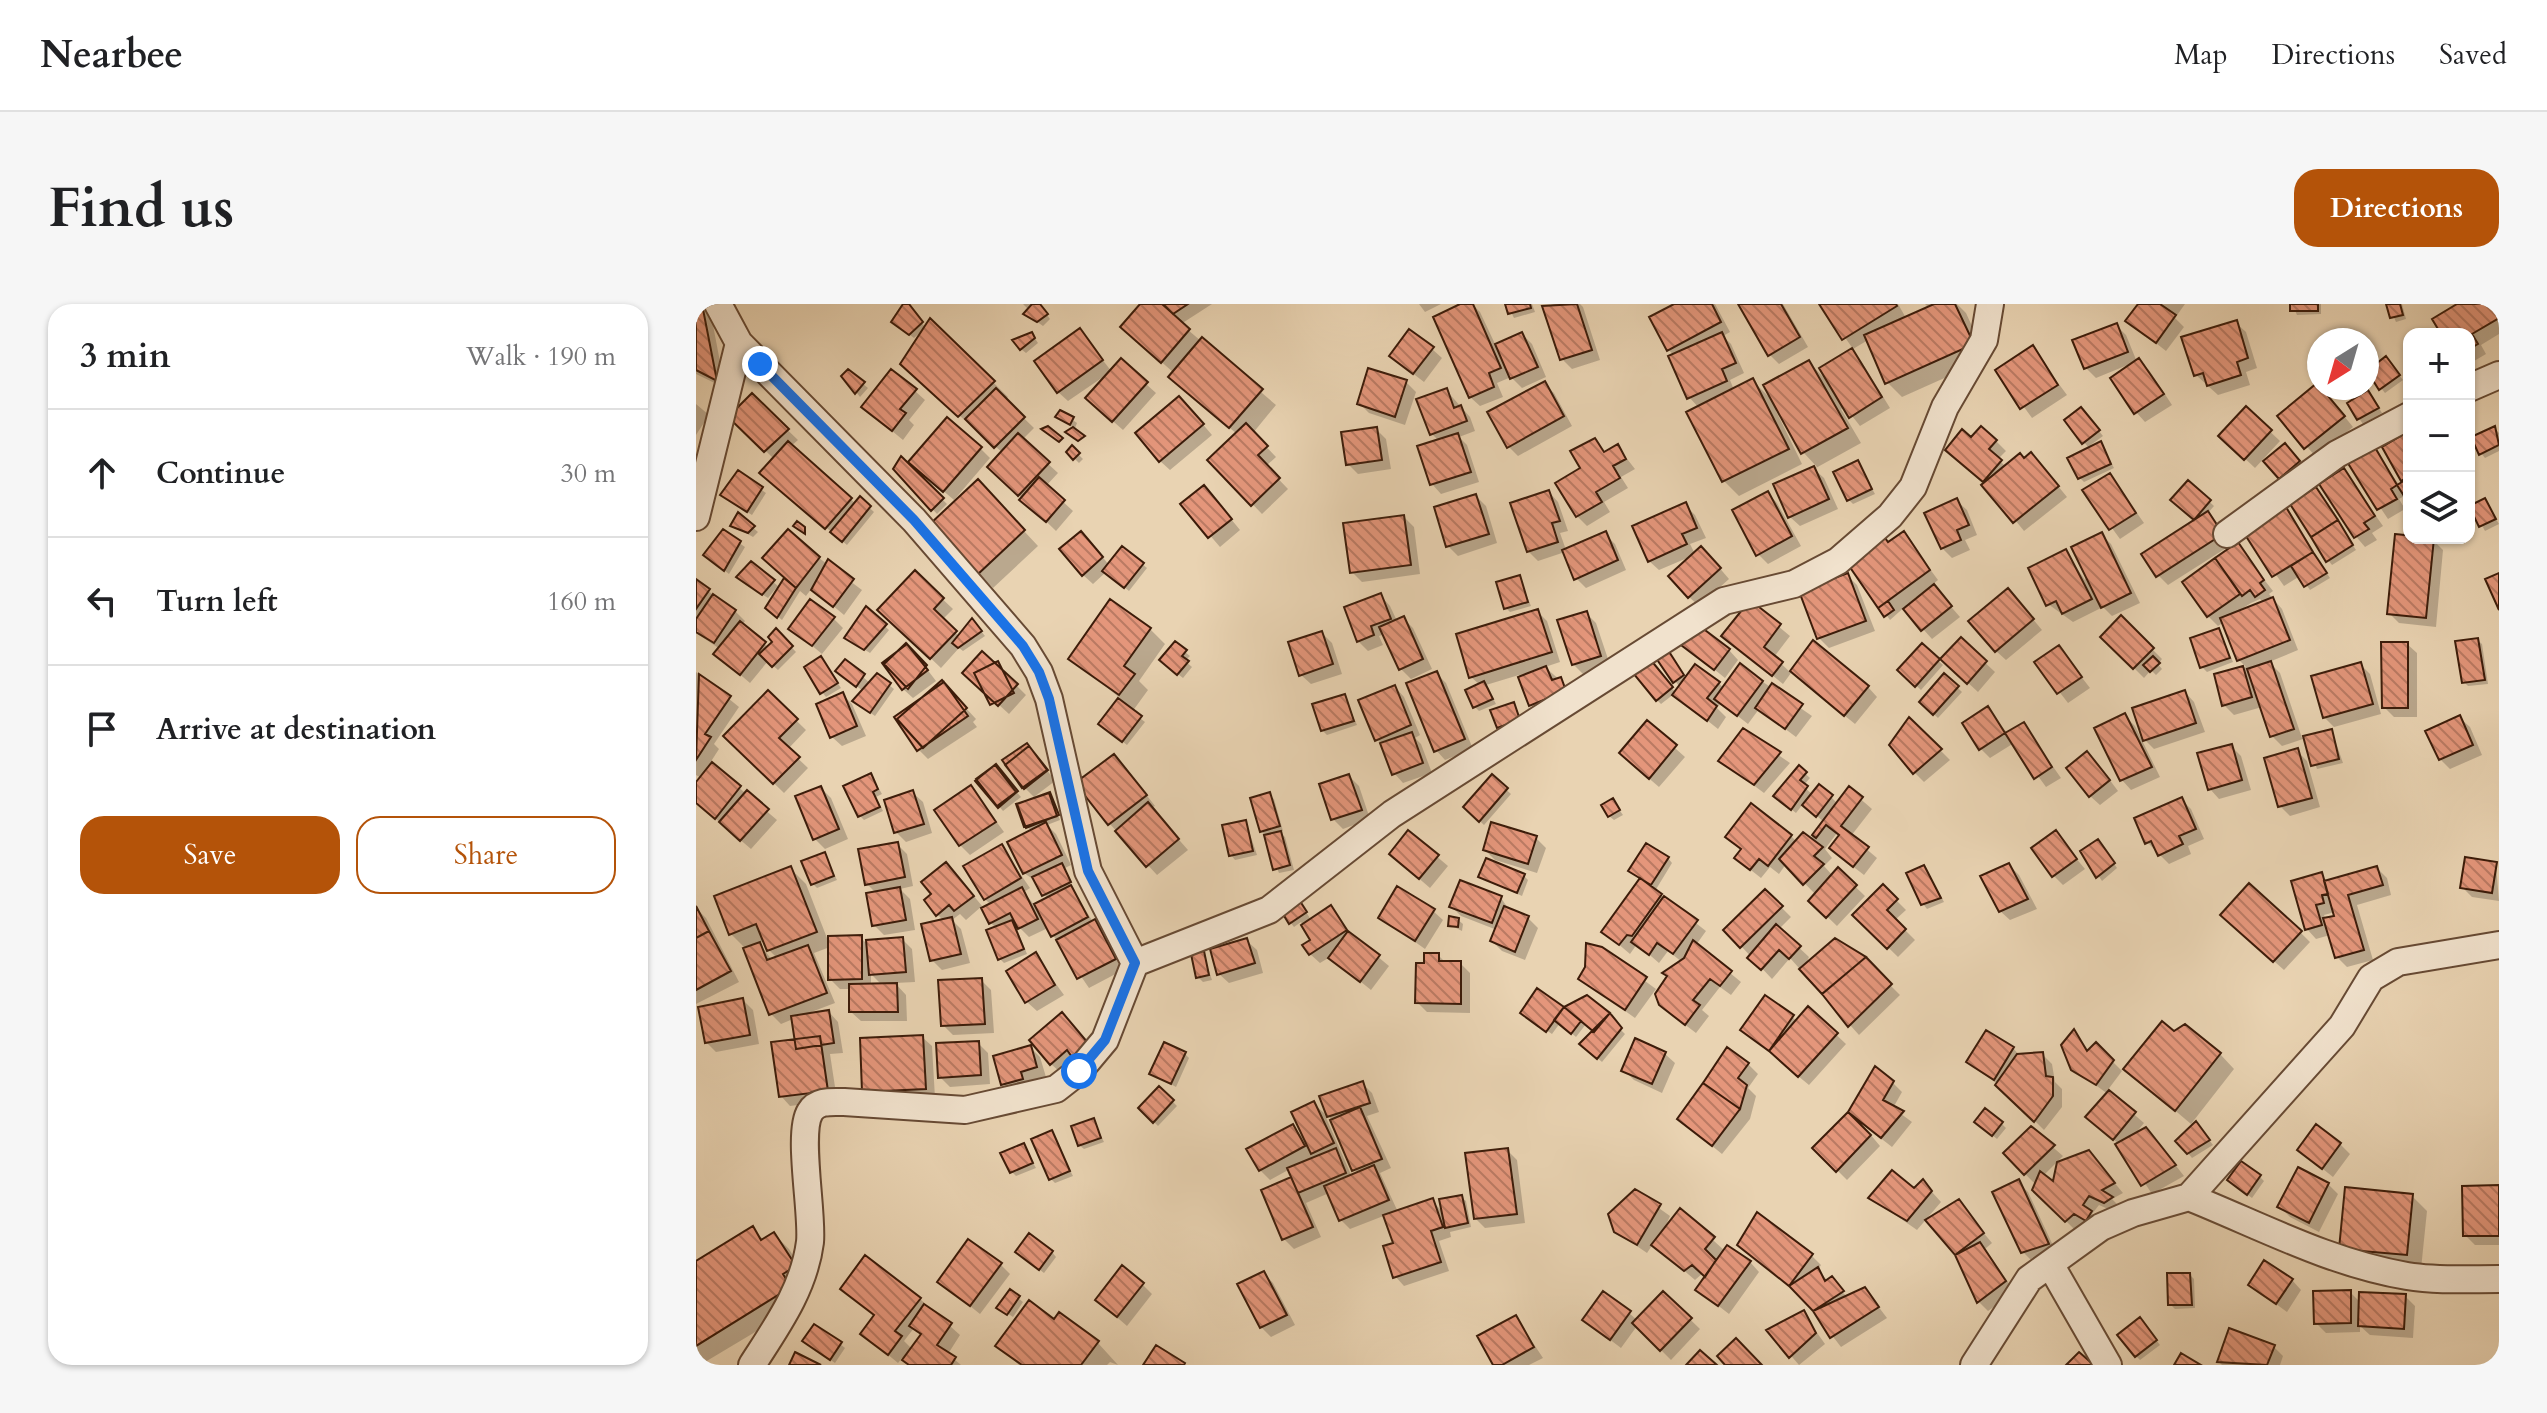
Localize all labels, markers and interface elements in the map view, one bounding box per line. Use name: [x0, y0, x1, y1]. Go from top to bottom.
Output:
text: Nearbee: [40, 29, 183, 81]
text: Map: [2174, 36, 2228, 74]
text: Directions: [2272, 36, 2395, 74]
text: Saved: [2439, 36, 2507, 74]
button: Directions: [2294, 169, 2499, 247]
text: Find us: [48, 171, 234, 246]
north arrow: [2307, 328, 2379, 400]
map controls: [2403, 328, 2475, 544]
button: +: [2403, 328, 2475, 400]
text: 3 min: [80, 333, 171, 379]
text: Walk · 190 m: [466, 339, 616, 374]
route end: [742, 346, 778, 382]
button: −: [2403, 400, 2475, 472]
icon: ahead: [80, 451, 124, 495]
text: Continue: [156, 453, 285, 494]
text: 30 m: [560, 456, 616, 491]
button: layers: [2403, 472, 2475, 544]
icon: left: [80, 579, 124, 623]
text: Turn left: [156, 581, 278, 622]
text: 160 m: [547, 584, 616, 619]
icon: arrive: [80, 707, 124, 751]
text: Arrive at destination: [156, 709, 436, 750]
button: Save: [80, 816, 340, 894]
button: Share: [356, 816, 616, 894]
route start: [1061, 1053, 1097, 1089]

